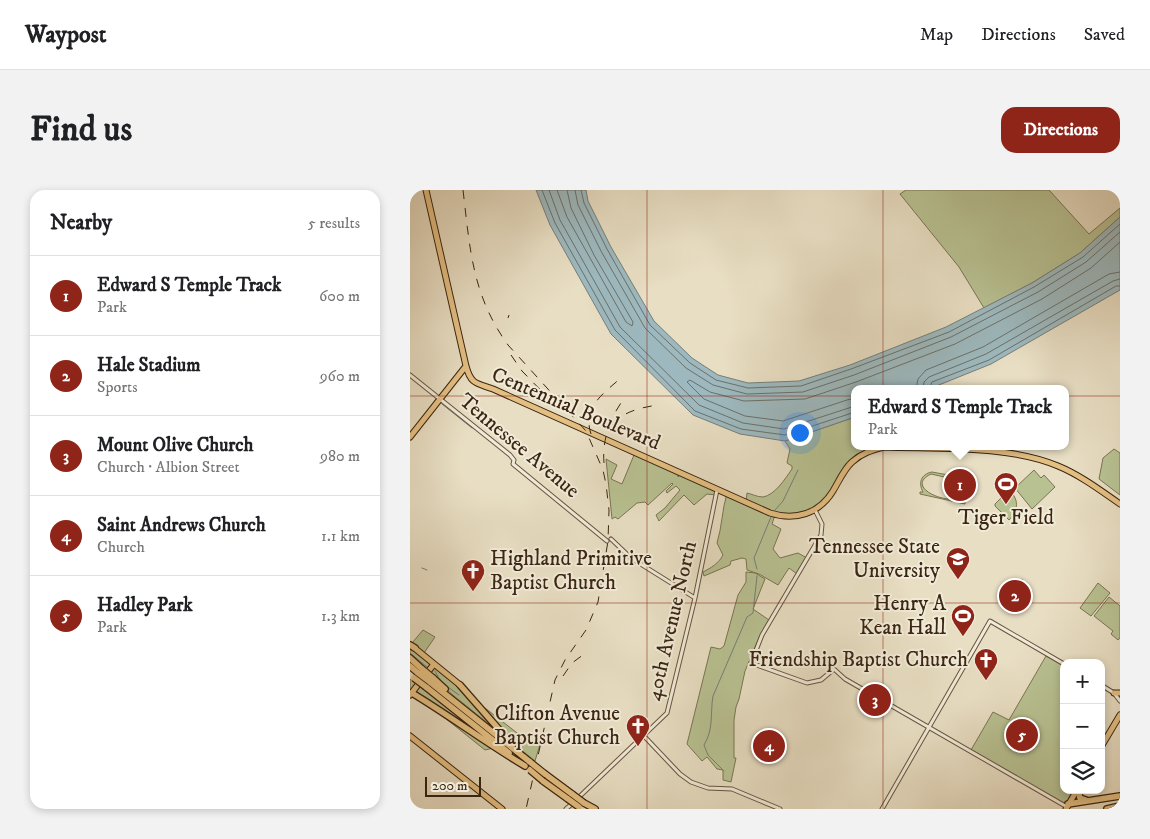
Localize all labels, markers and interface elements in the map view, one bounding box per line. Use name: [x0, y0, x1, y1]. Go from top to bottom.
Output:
text: Waypost: [25, 20, 106, 50]
text: Map: [920, 24, 953, 46]
text: Directions: [981, 24, 1056, 46]
text: Saved: [1084, 24, 1125, 46]
button: Directions: [1001, 107, 1120, 153]
text: Find us: [30, 108, 132, 152]
text: Nearby: [50, 210, 112, 236]
text: 5 results: [308, 213, 360, 233]
text: Edward S Temple Track: [97, 274, 281, 297]
text: 1: [63, 286, 69, 306]
text: 600 m: [319, 286, 360, 306]
text: Park: [97, 297, 127, 317]
text: Hale Stadium: [97, 354, 201, 377]
street label: Centennial Boulevard: [488, 362, 665, 457]
text: 2: [62, 366, 70, 386]
text: 960 m: [320, 366, 360, 386]
text: Sports: [97, 377, 138, 397]
popup: [851, 385, 1069, 450]
street label: Tennessee Avenue: [453, 388, 585, 504]
text: Edward S Temple Track: [868, 396, 1052, 419]
text: Park: [868, 419, 898, 439]
your location: [787, 420, 813, 446]
text: Mount Olive Church: [97, 434, 253, 457]
text: 3: [63, 446, 69, 466]
text: 980 m: [320, 446, 360, 466]
text: Church · Albion Street: [97, 457, 240, 477]
pin: 1: [944, 466, 976, 504]
sports icon: Tiger Field: [993, 471, 1019, 505]
place label: Tiger Field: [958, 505, 1055, 531]
text: Saint Andrews Church: [97, 514, 266, 537]
text: 4: [61, 526, 71, 546]
text: 1.1 km: [321, 526, 360, 546]
place label: Tennessee State University: [809, 534, 941, 584]
text: Church: [97, 537, 145, 557]
street label: 40th Avenue North: [641, 539, 703, 703]
place label: Highland Primitive Baptist Church: [490, 546, 652, 596]
school or university icon: Tennessee State University: [945, 546, 971, 580]
church icon: Highland Primitive Baptist Church: [460, 558, 486, 592]
pin: 2: [999, 577, 1031, 615]
place label: Henry A Kean Hall: [859, 591, 947, 641]
text: Hadley Park: [97, 594, 193, 617]
sports icon: Henry A Kean Hall: [950, 603, 976, 637]
text: 5: [62, 606, 70, 626]
text: 1.3 km: [321, 606, 360, 626]
text: Park: [97, 617, 127, 637]
place label: Friendship Baptist Church: [748, 647, 968, 673]
church icon: Friendship Baptist Church: [973, 647, 999, 681]
map controls: [1060, 659, 1105, 794]
button: +: [1060, 659, 1105, 704]
pin: 3: [859, 681, 891, 719]
place label: Clifton Avenue Baptist Church: [494, 701, 620, 751]
button: −: [1060, 704, 1105, 749]
church icon: Clifton Avenue Baptist Church: [625, 713, 651, 747]
pin: 5: [1006, 716, 1038, 754]
pin: 4: [753, 727, 785, 765]
button: layers: [1060, 749, 1105, 794]
scale bar: [425, 774, 481, 797]
text: 200 m: [432, 777, 467, 795]

